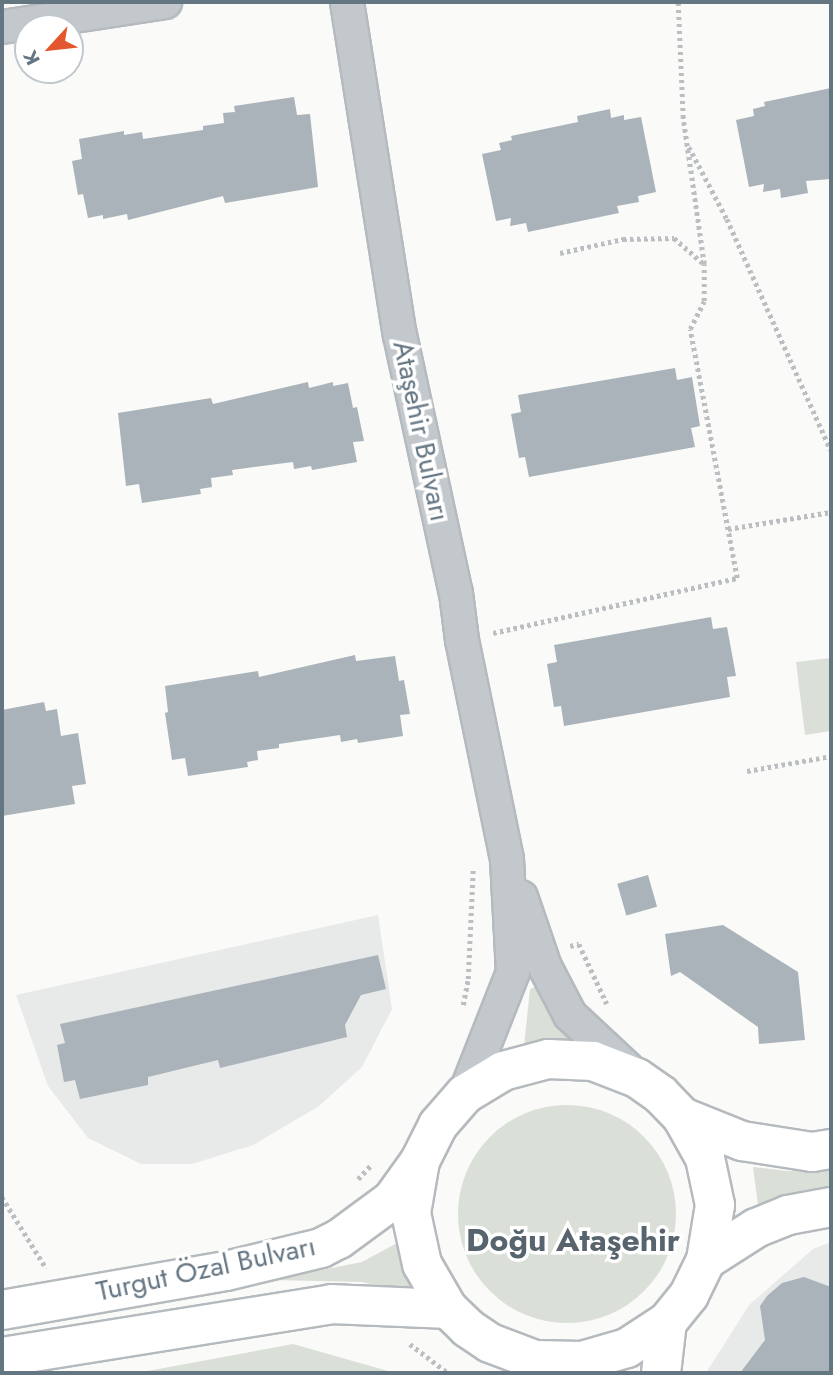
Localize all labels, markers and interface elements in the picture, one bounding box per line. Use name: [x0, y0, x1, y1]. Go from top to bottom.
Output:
north arrow: [14, 14, 84, 84]
text: K: [17, 46, 47, 70]
street label: Ataşehir Bulvarı: [385, 338, 457, 524]
district label: Doğu Ataşehir: [466, 1221, 680, 1259]
street label: Turgut Özal Bulvarı: [93, 1229, 319, 1309]

